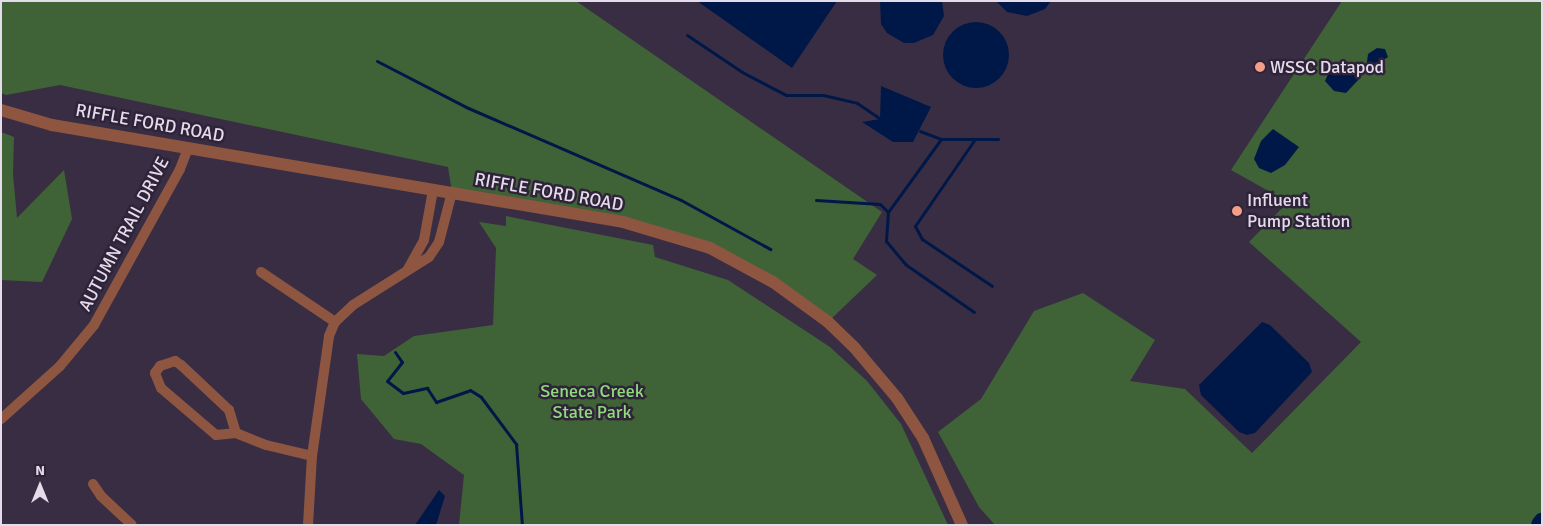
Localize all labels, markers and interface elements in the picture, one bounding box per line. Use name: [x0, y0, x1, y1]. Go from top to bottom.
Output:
place label: WSSC Datapod: [1270, 56, 1384, 78]
marker: WSSC Datapod: [1254, 61, 1266, 73]
street label: RIFFLE FORD ROAD: [74, 99, 226, 147]
street label: AUTUMN TRAIL DRIVE: [74, 153, 174, 315]
street label: RIFFLE FORD ROAD: [473, 168, 625, 216]
place label: Influent Pump Station: [1247, 190, 1350, 232]
marker: Influent Pump Station: [1231, 205, 1243, 217]
park label: Seneca Creek State Park: [540, 381, 644, 424]
north arrow: [15, 461, 65, 511]
text: N: [35, 462, 45, 479]

